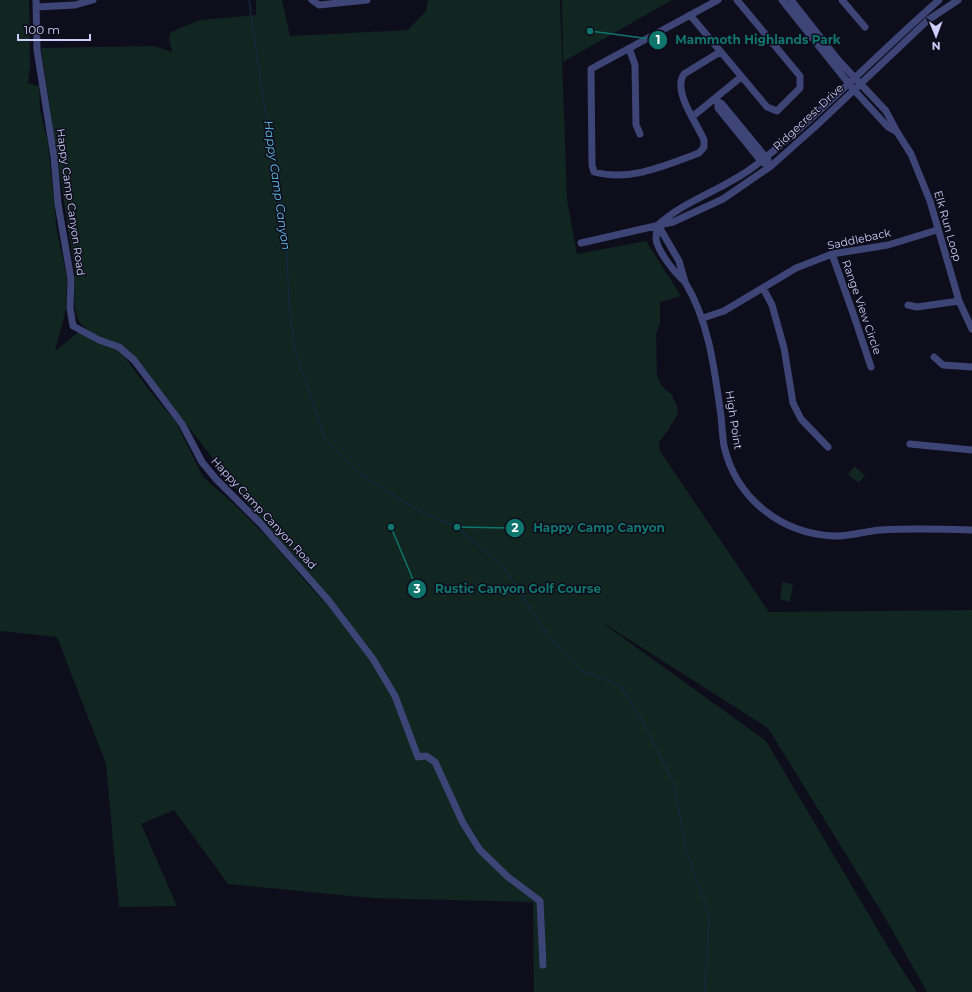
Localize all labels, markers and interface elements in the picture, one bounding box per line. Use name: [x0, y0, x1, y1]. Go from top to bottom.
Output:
scale bar: [18, 16, 90, 42]
north arrow: [916, 16, 956, 56]
text: 100 m: [24, 22, 60, 37]
callout: Mammoth Highlands Park: [648, 28, 849, 52]
text: 1: [656, 32, 660, 47]
text: Mammoth Highlands Park: [675, 32, 841, 47]
text: N: [932, 39, 941, 53]
street label: Ridgecrest Drive: [770, 81, 846, 153]
water label: Happy Camp Canyon: [261, 119, 294, 251]
street label: Happy Camp Canyon Road: [54, 128, 88, 276]
street label: Elk Run Loop: [931, 189, 965, 263]
street label: Saddleback: [826, 225, 892, 253]
street label: Range View Circle: [839, 258, 885, 356]
street label: High Point: [722, 390, 746, 451]
street label: Happy Camp Canyon Road: [208, 454, 320, 572]
callout: Happy Camp Canyon: [505, 516, 673, 540]
text: 2: [511, 520, 519, 535]
text: Happy Camp Canyon: [533, 520, 665, 535]
callout: Rustic Canyon Golf Course: [407, 577, 609, 601]
text: 3: [412, 581, 421, 596]
text: Rustic Canyon Golf Course: [435, 581, 601, 596]

